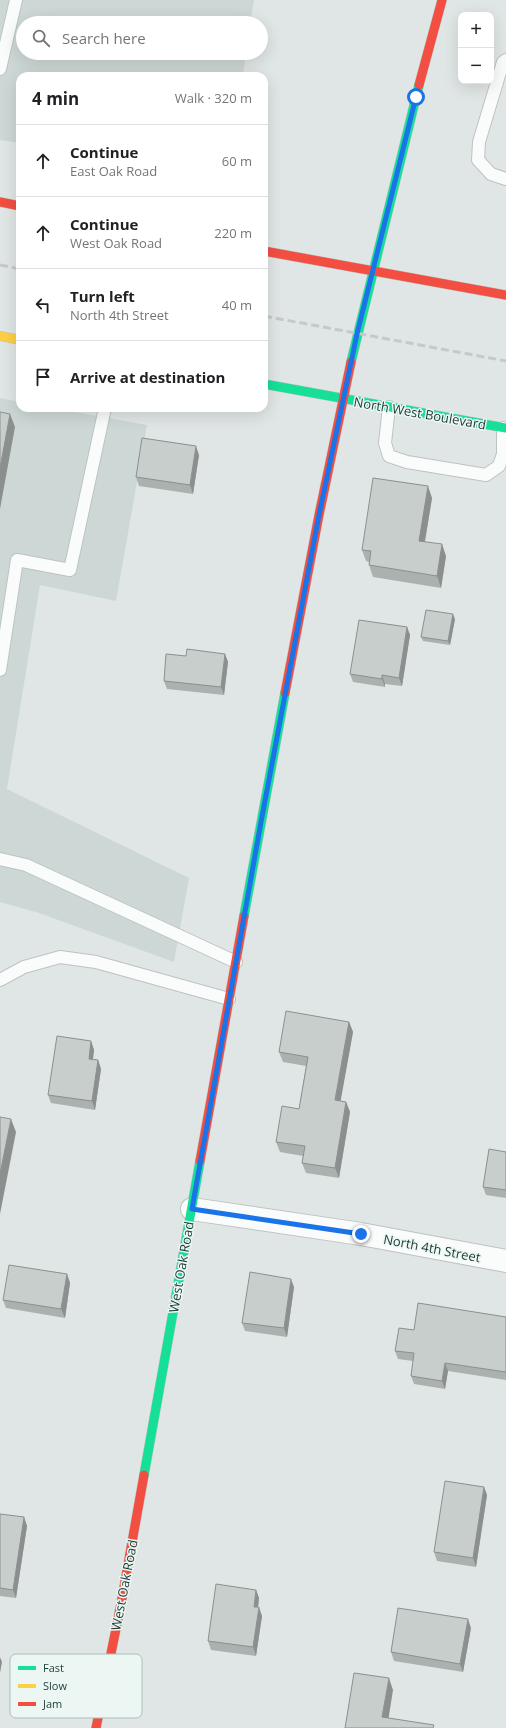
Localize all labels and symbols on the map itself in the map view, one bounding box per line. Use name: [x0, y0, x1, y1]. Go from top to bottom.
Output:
route start: [407, 88, 425, 106]
street label: North West Boulevard: [352, 392, 488, 434]
street label: West Oak Road: [164, 1220, 198, 1314]
route end: [352, 1225, 370, 1243]
street label: North 4th Street: [382, 1230, 482, 1266]
street label: West Oak Road: [106, 1538, 142, 1632]
legend: [10, 1654, 142, 1718]
text: Fast: [43, 1660, 64, 1675]
text: Slow: [43, 1678, 67, 1693]
text: Jam: [42, 1696, 62, 1711]

